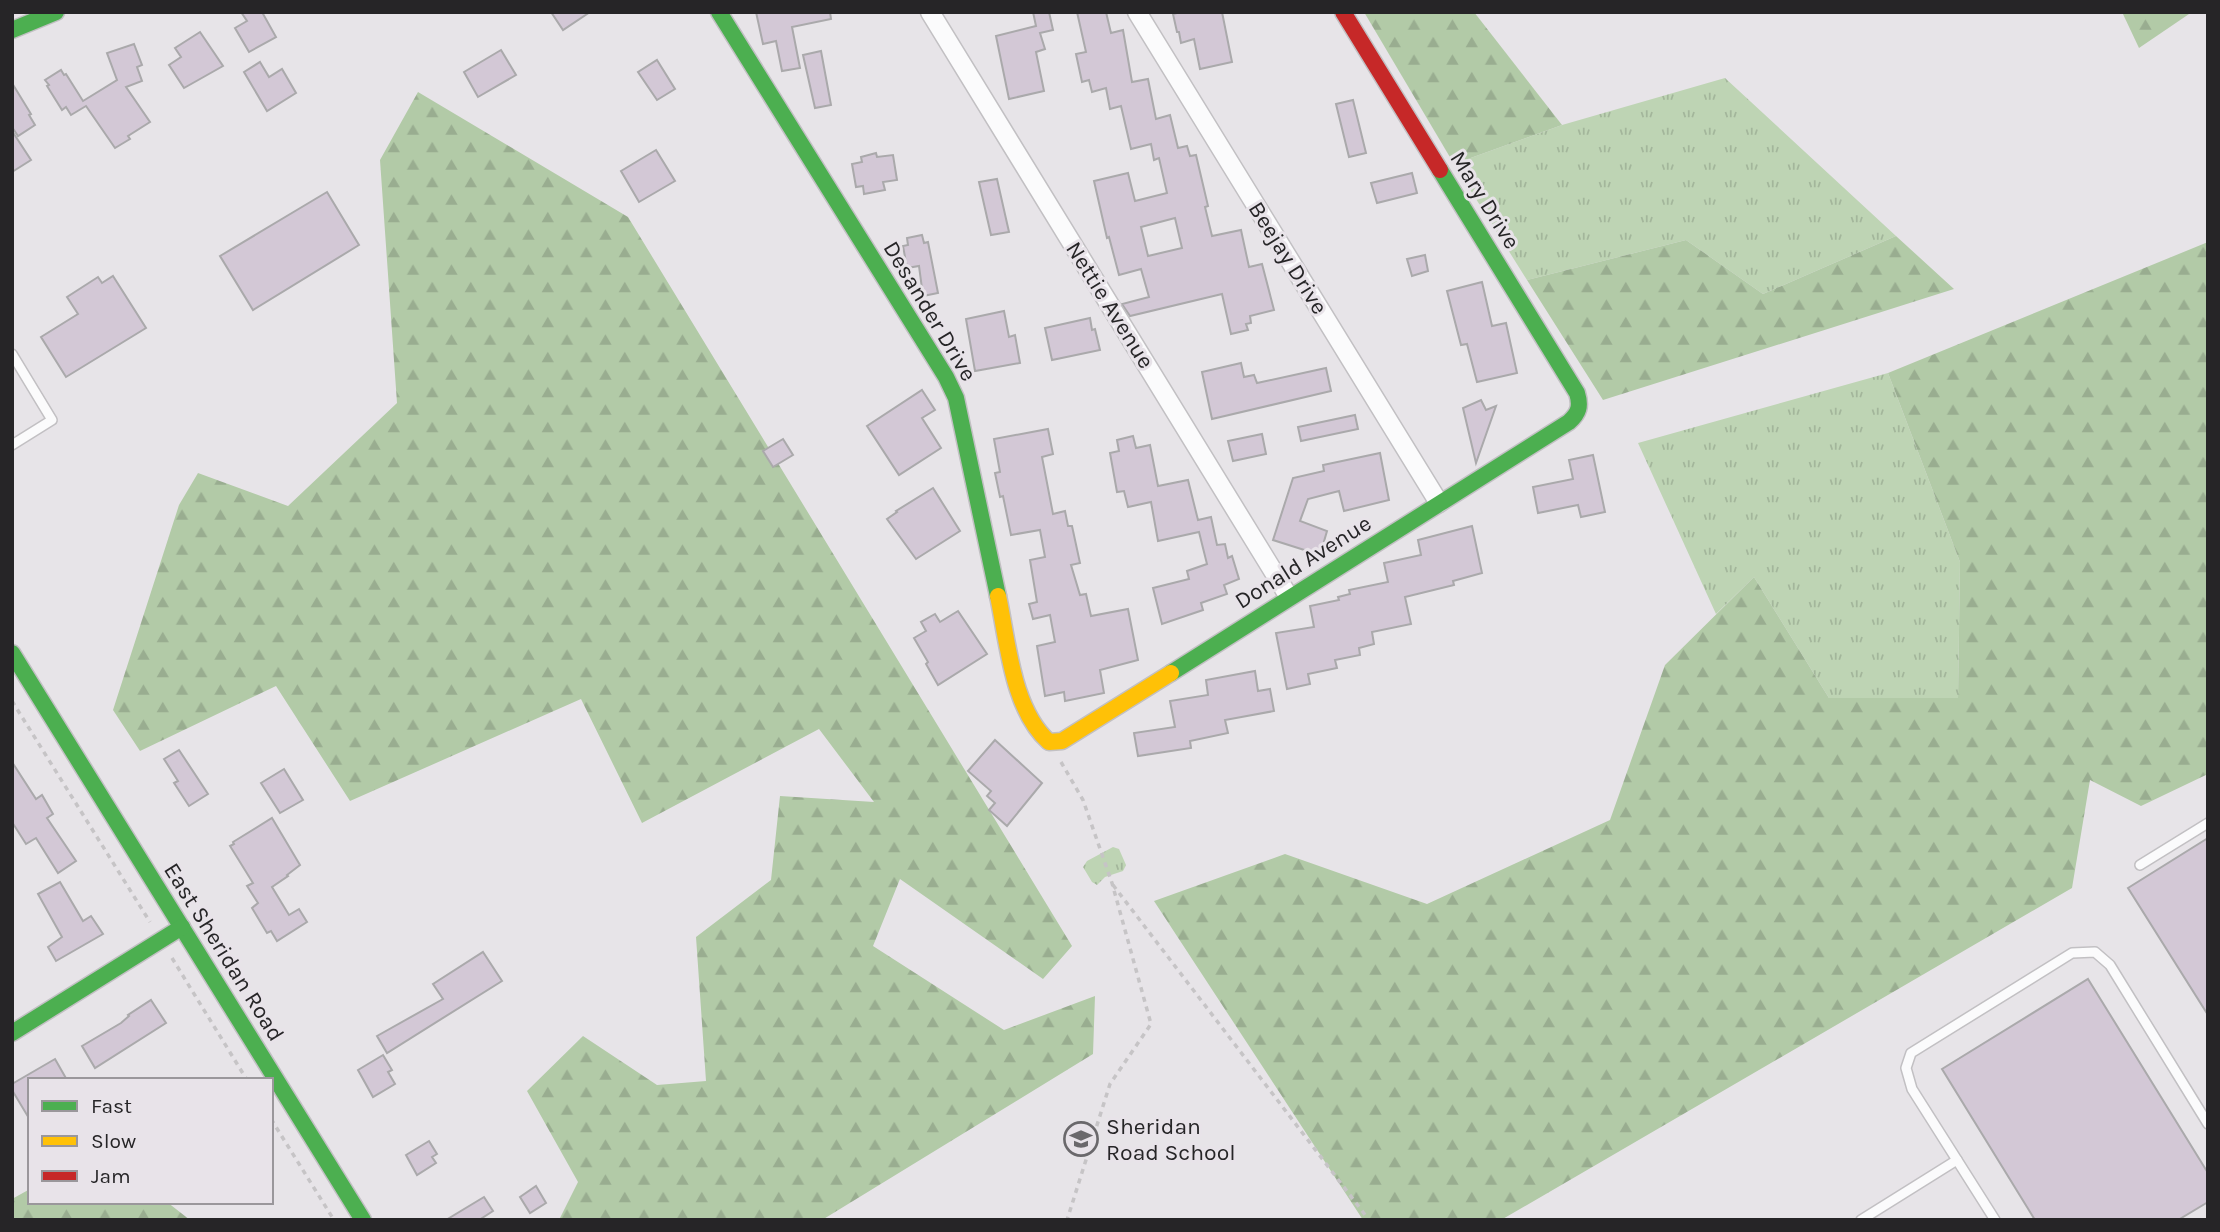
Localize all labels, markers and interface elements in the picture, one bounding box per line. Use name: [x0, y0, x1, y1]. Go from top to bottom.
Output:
street label: Mary Drive: [1444, 146, 1526, 254]
street label: Beejay Drive: [1243, 197, 1333, 319]
street label: Desander Drive: [878, 236, 982, 386]
street label: Nettie Avenue: [1060, 237, 1160, 373]
street label: Donald Avenue: [1230, 509, 1376, 615]
street label: East Sheridan Road: [158, 858, 290, 1046]
legend: [28, 1078, 273, 1204]
text: Fast: [91, 1094, 132, 1118]
place label: Sheridan Road School: [1106, 1113, 1236, 1166]
school or university icon: Sheridan Road School: [1062, 1120, 1100, 1158]
text: Slow: [91, 1129, 136, 1153]
text: Jam: [91, 1164, 131, 1188]

